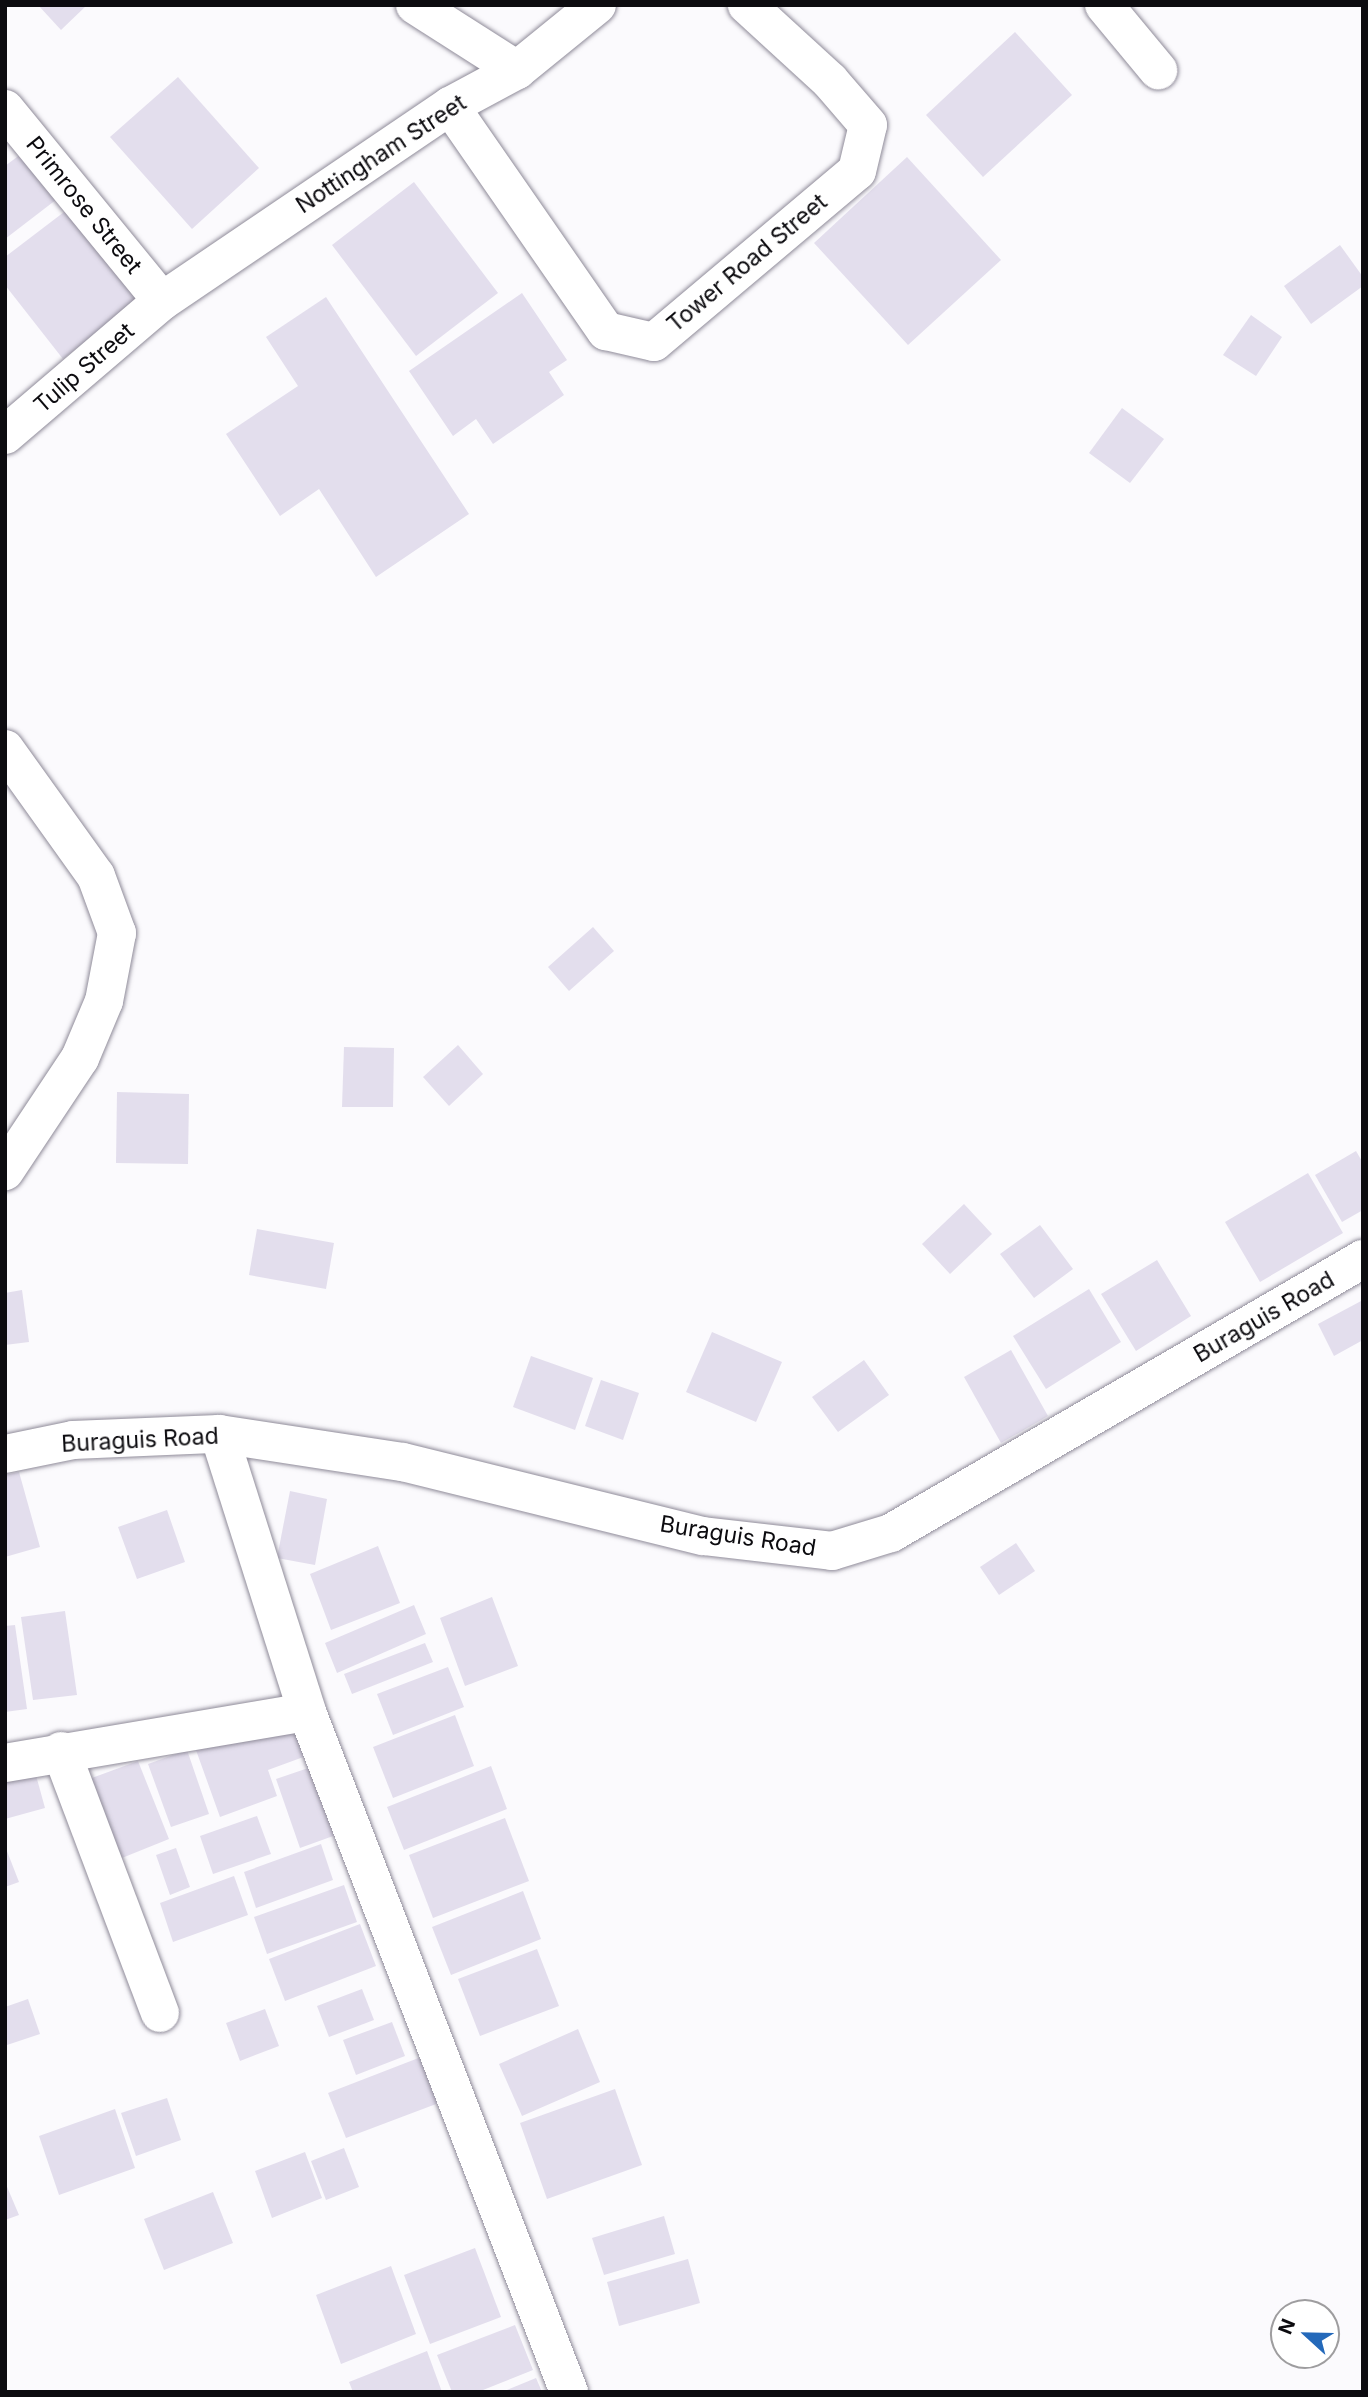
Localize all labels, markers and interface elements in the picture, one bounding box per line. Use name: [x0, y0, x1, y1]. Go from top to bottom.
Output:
street label: Nottingham Street: [291, 89, 471, 219]
street label: Primrose Street: [20, 131, 148, 279]
street label: Tower Road Street: [661, 188, 833, 338]
street label: Tulip Street: [28, 317, 140, 419]
street label: Buraguis Road: [1189, 1266, 1339, 1368]
street label: Buraguis Road: [61, 1422, 219, 1458]
street label: Buraguis Road: [658, 1510, 818, 1562]
north arrow: [1270, 2299, 1340, 2369]
text: N: [1274, 2316, 1300, 2338]

